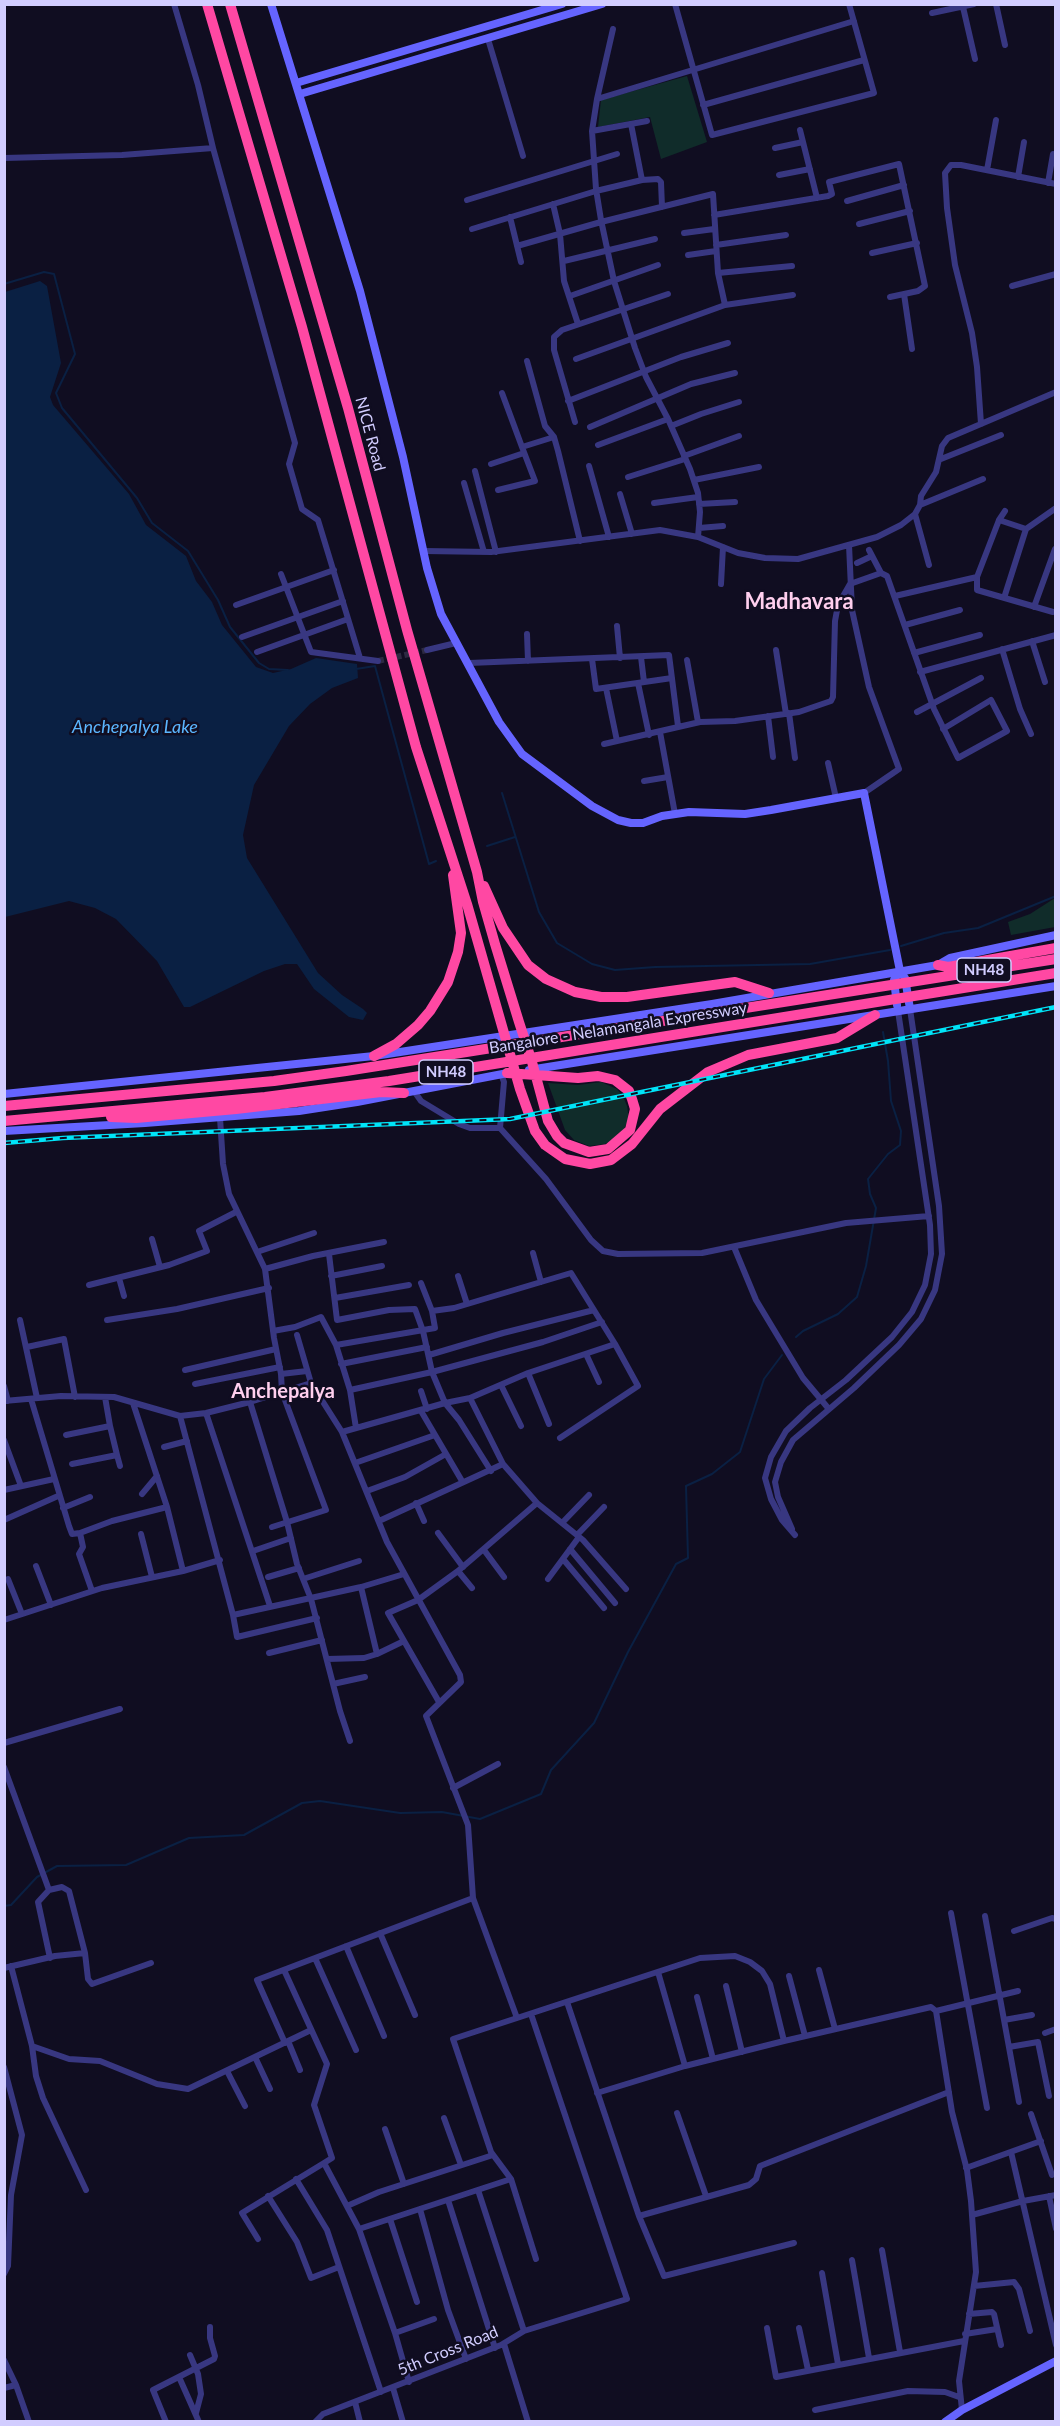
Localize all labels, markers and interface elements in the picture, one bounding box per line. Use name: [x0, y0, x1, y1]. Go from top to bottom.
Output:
street label: NICE Road: [351, 395, 389, 473]
district label: Madhavara: [744, 589, 854, 615]
water label: Anchepalya Lake: [72, 716, 198, 738]
road number: NH48: [957, 958, 1011, 982]
street label: Bangalore - Nelamangala Expressway: [488, 998, 748, 1058]
road number: NH48: [419, 1060, 473, 1084]
district label: Anchepalya: [231, 1380, 335, 1404]
street label: 5th Cross Road: [395, 2322, 501, 2380]

